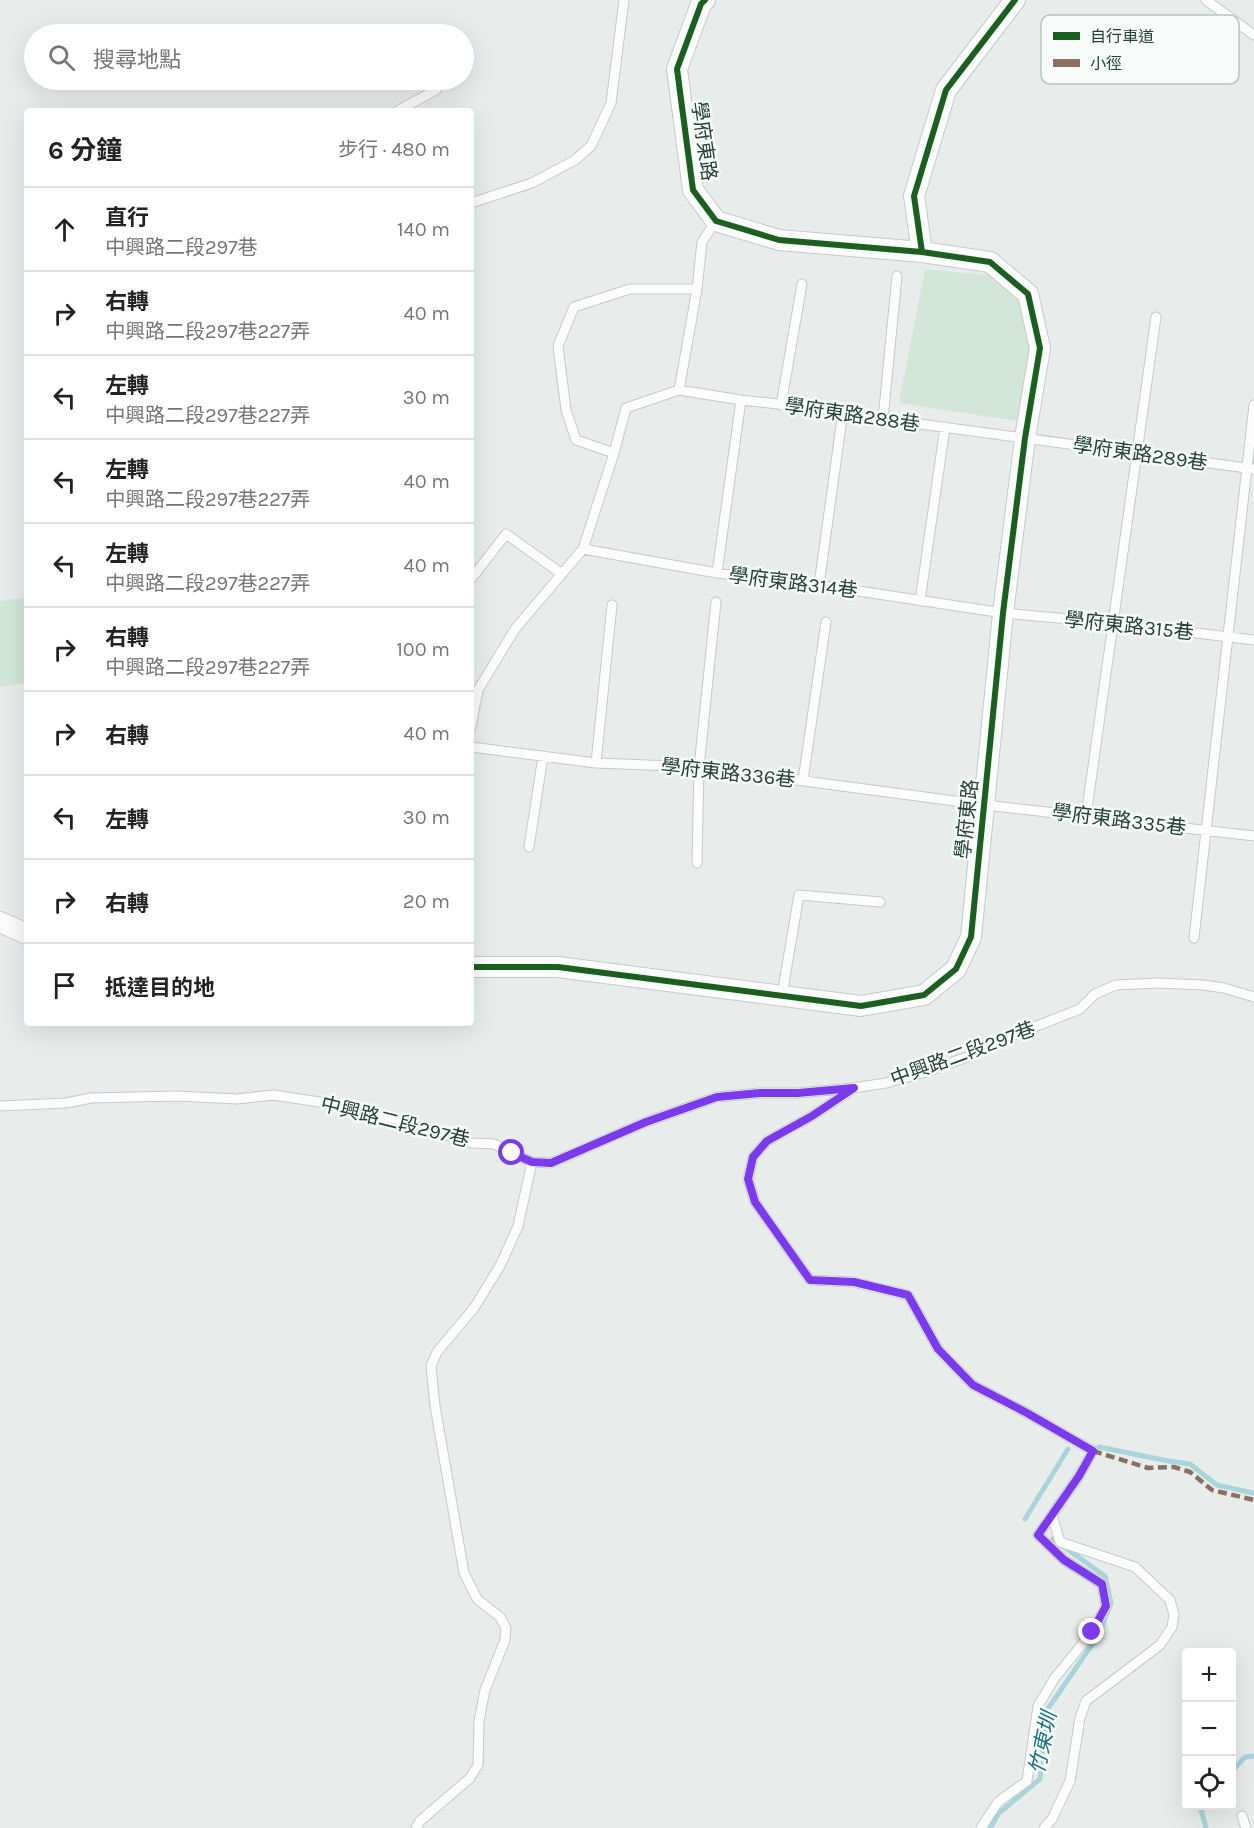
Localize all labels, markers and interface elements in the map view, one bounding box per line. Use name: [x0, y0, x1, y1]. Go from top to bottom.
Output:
legend: [1041, 15, 1239, 84]
search box: [24, 24, 474, 90]
text: 自行車道: [1090, 27, 1154, 46]
icon: search: [45, 41, 78, 74]
text: 搜尋地點: [93, 47, 181, 73]
text: 小徑: [1090, 54, 1122, 73]
street label: 學府東路: [687, 100, 721, 182]
text: 6 分鐘: [48, 135, 122, 166]
text: 步行 · 480 m: [338, 138, 450, 161]
text: 直行: [105, 205, 149, 231]
icon: ahead: [48, 213, 81, 246]
text: 140 m: [397, 218, 450, 241]
text: 中興路二段297巷: [105, 236, 258, 259]
text: 右轉: [105, 289, 149, 315]
icon: right: [48, 297, 81, 330]
text: 40 m: [404, 302, 450, 325]
text: 中興路二段297巷227弄: [105, 320, 310, 343]
text: 左轉: [105, 373, 149, 399]
icon: left: [48, 381, 81, 414]
text: 30 m: [403, 386, 450, 409]
street label: 學府東路288巷: [783, 394, 921, 436]
text: 中興路二段297巷227弄: [105, 404, 310, 427]
street label: 學府東路289巷: [1071, 433, 1209, 475]
text: 左轉: [105, 457, 149, 483]
icon: left: [48, 465, 81, 498]
text: 40 m: [404, 470, 450, 493]
text: 中興路二段297巷227弄: [105, 488, 310, 511]
text: 左轉: [105, 541, 149, 567]
icon: left: [48, 549, 81, 582]
text: 40 m: [404, 554, 450, 577]
street label: 學府東路314巷: [727, 564, 859, 602]
text: 中興路二段297巷227弄: [105, 572, 310, 595]
street label: 學府東路315巷: [1063, 608, 1195, 644]
text: 右轉: [105, 625, 149, 651]
icon: right: [48, 633, 81, 666]
text: 100 m: [396, 638, 450, 661]
text: 中興路二段297巷227弄: [105, 656, 310, 679]
icon: right: [48, 717, 81, 750]
text: 40 m: [404, 722, 450, 745]
text: 右轉: [105, 723, 149, 749]
street label: 學府東路336巷: [660, 755, 796, 791]
street label: 學府東路: [951, 778, 983, 860]
street label: 學府東路335巷: [1051, 800, 1187, 840]
icon: left: [48, 801, 81, 834]
text: 30 m: [403, 806, 450, 829]
text: 左轉: [105, 807, 149, 833]
icon: right: [48, 885, 81, 918]
text: 20 m: [403, 890, 450, 913]
text: 右轉: [105, 891, 149, 917]
icon: arrive: [48, 969, 81, 1002]
text: 抵達目的地: [105, 975, 215, 1001]
street label: 中興路二段297巷: [887, 1017, 1039, 1091]
street label: 中興路二段297巷: [318, 1092, 472, 1152]
route start: [498, 1139, 524, 1165]
route end: [1078, 1618, 1104, 1644]
map controls: [1182, 1648, 1236, 1810]
button: +: [1182, 1648, 1236, 1702]
button: −: [1182, 1702, 1236, 1756]
water label: 竹東圳: [1025, 1707, 1062, 1776]
button: locate: [1182, 1756, 1236, 1810]

